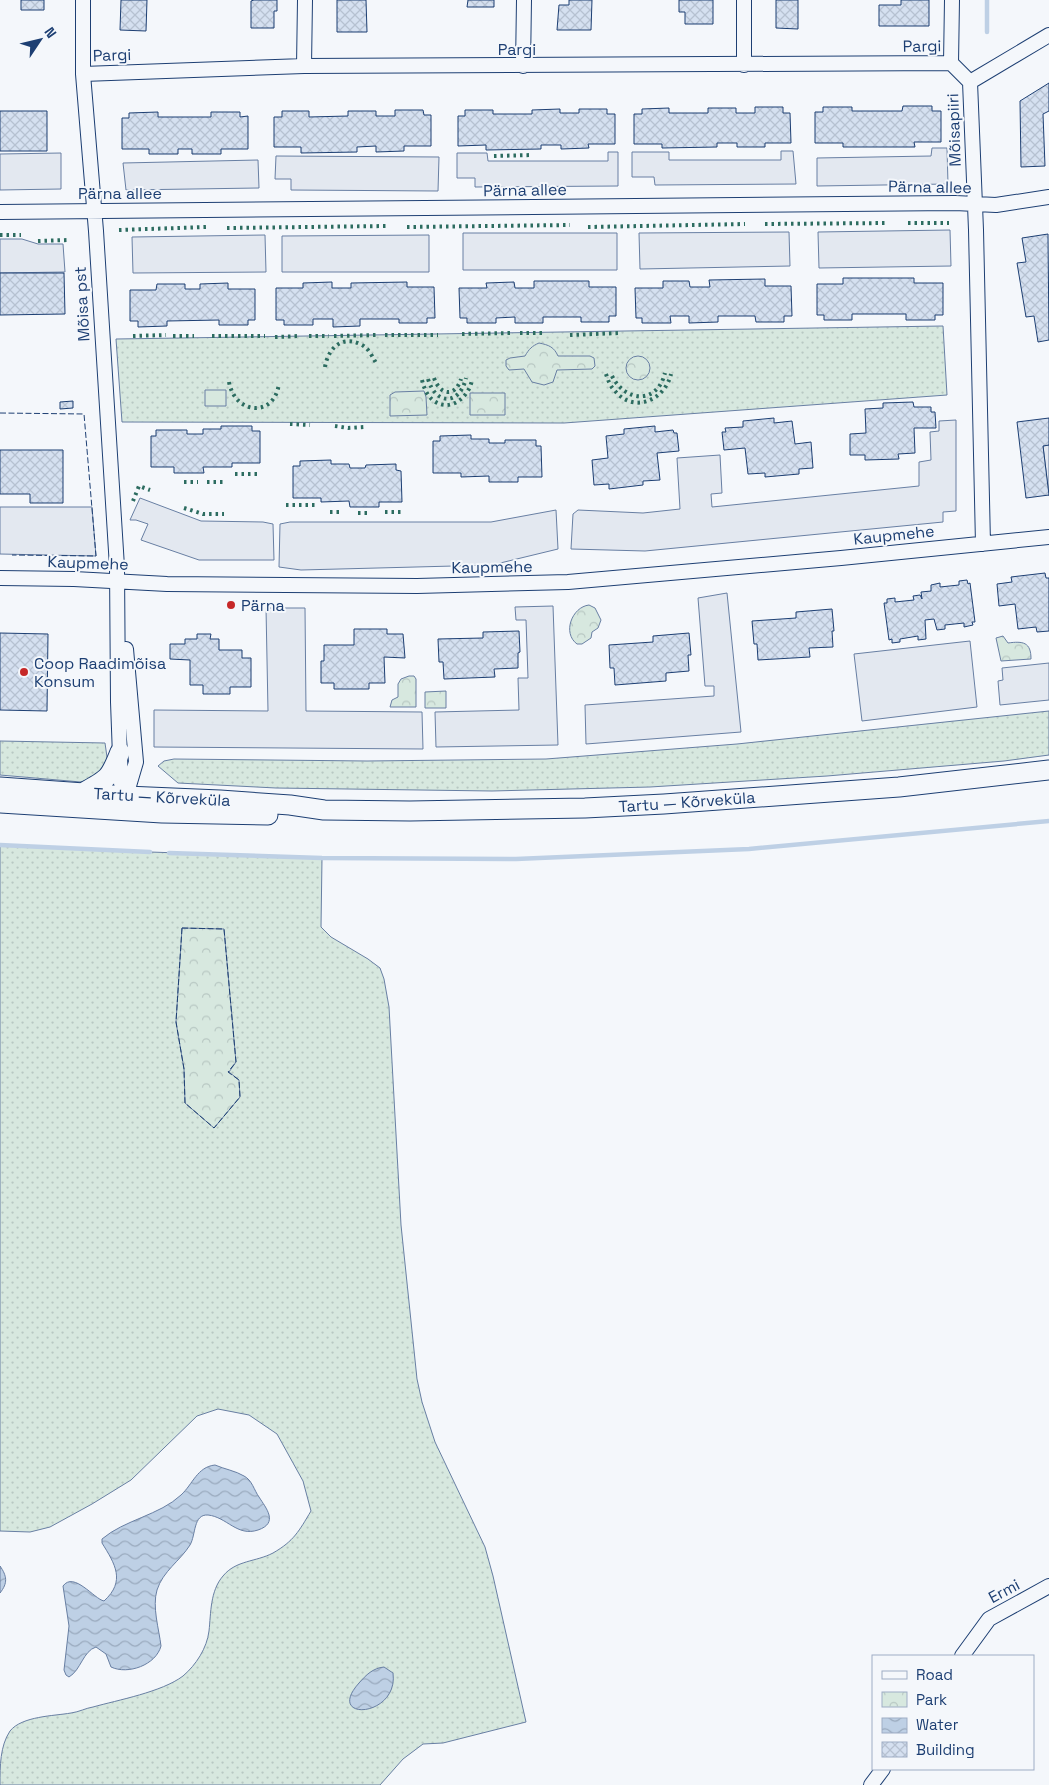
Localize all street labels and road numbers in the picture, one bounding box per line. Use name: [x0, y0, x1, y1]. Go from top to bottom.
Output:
street label: Pargi: [903, 35, 941, 57]
street label: Pargi: [498, 39, 536, 60]
street label: Pargi: [92, 44, 132, 66]
street label: Mõisapiiri: [942, 93, 966, 167]
street label: Pärna allee: [888, 176, 972, 198]
street label: Pärna allee: [483, 179, 567, 201]
street label: Pärna allee: [78, 183, 162, 204]
street label: Mõisa pst: [70, 266, 94, 342]
street label: Kaupmehe: [852, 520, 936, 550]
street label: Kaupmehe: [47, 551, 129, 575]
street label: Kaupmehe: [451, 556, 533, 578]
street label: Tartu — Kõrveküla: [93, 783, 231, 811]
street label: Tartu — Kõrveküla: [618, 787, 756, 817]
street label: Ermi: [985, 1574, 1023, 1608]

